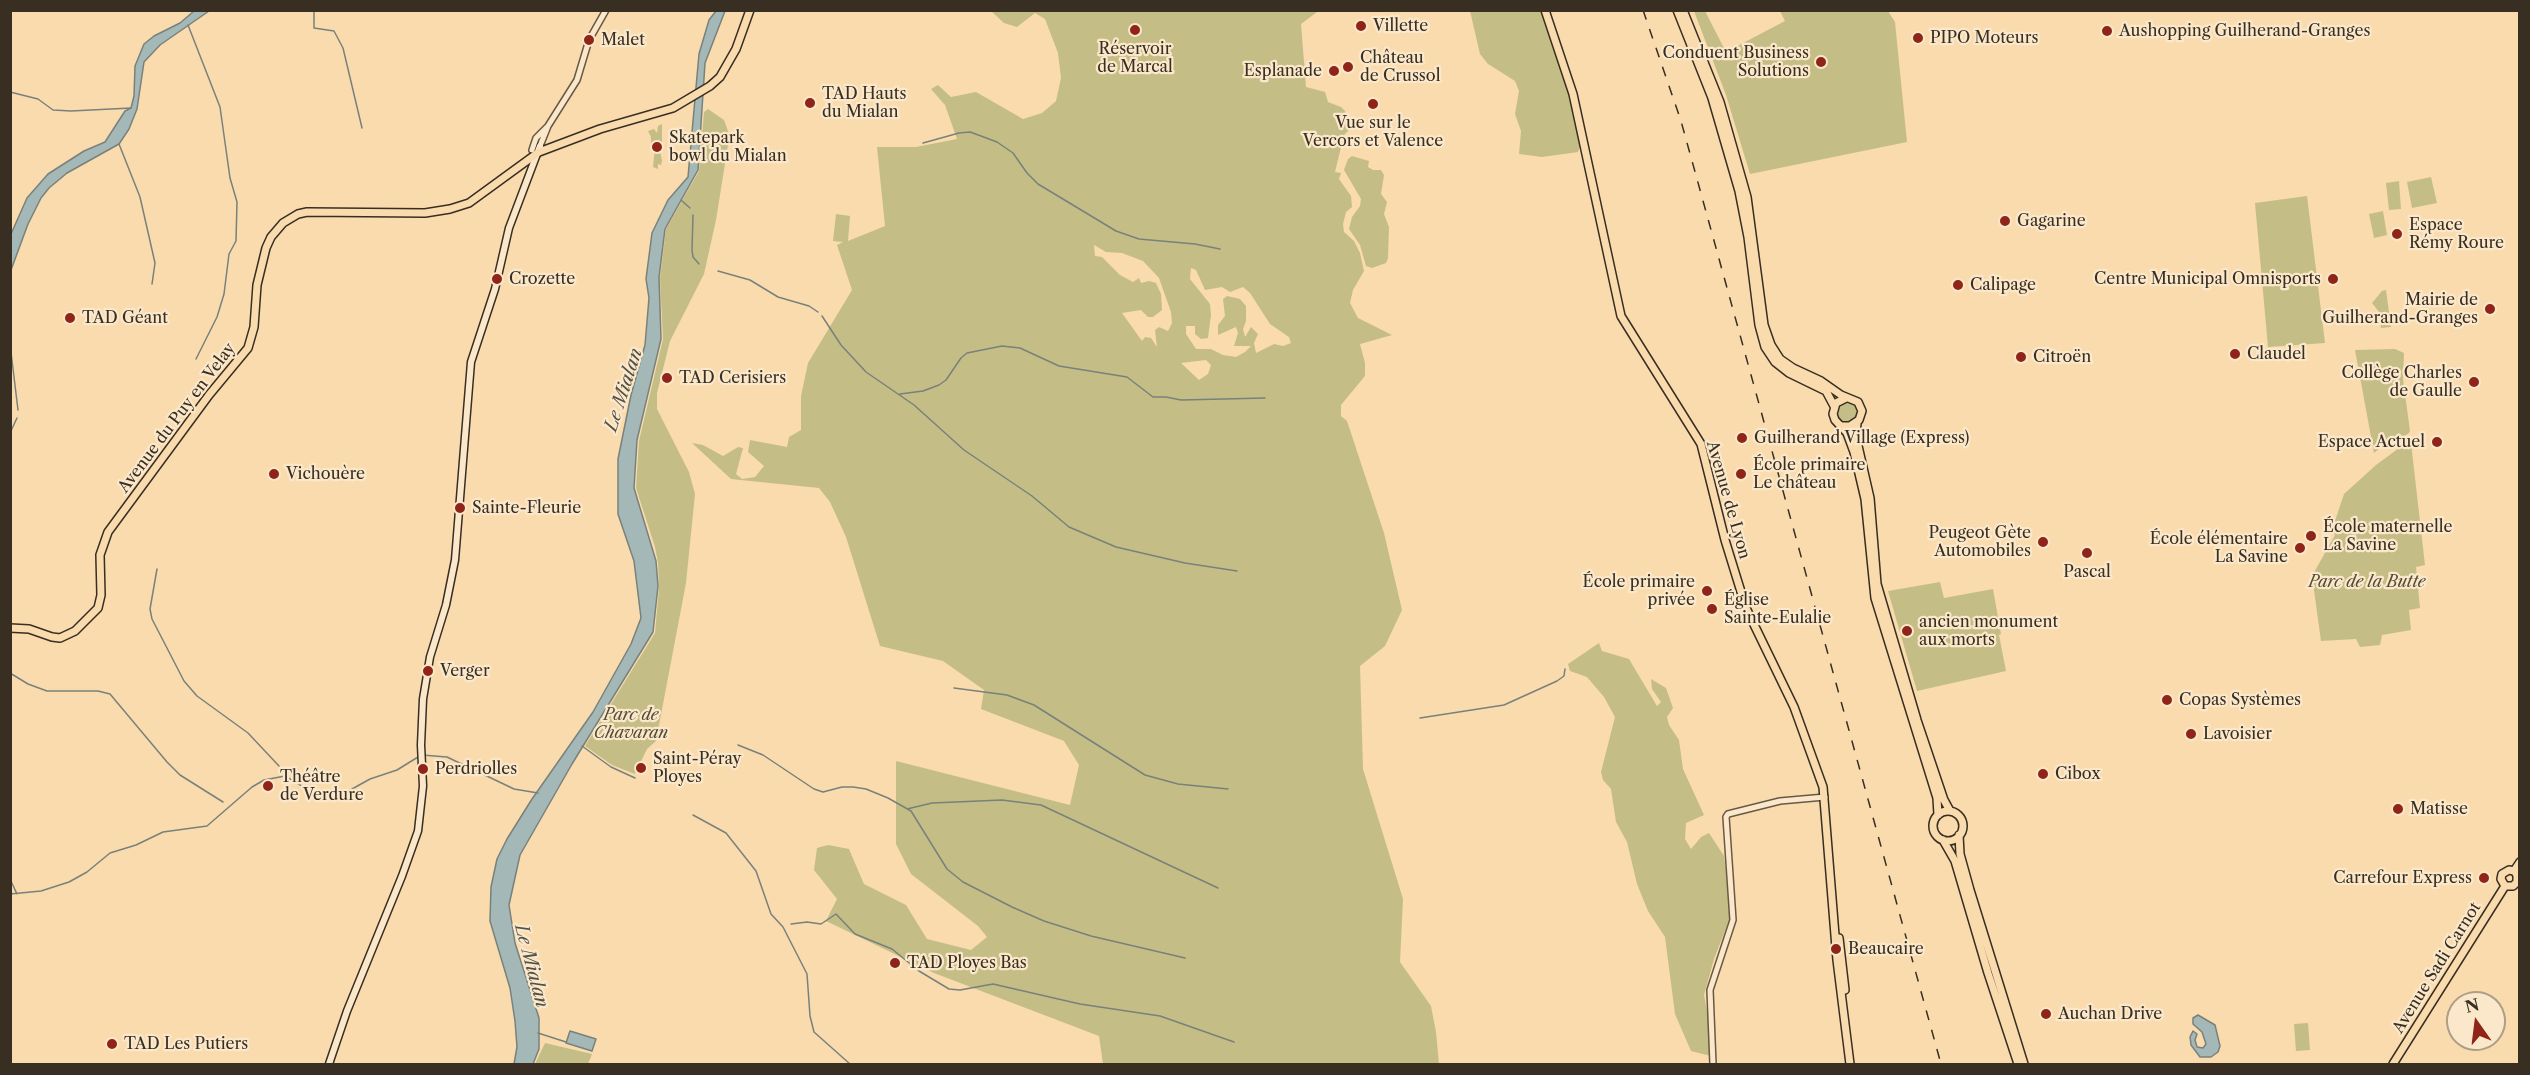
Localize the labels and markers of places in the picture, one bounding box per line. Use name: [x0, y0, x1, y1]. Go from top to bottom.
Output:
place label: Villette: [1373, 16, 1428, 36]
marker: Villette: [1354, 19, 1368, 33]
place label: Aushopping Guilherand-Granges: [2119, 21, 2370, 41]
marker: Réservoir de Marcal: [1128, 23, 1142, 37]
marker: Aushopping Guilherand-Granges: [2100, 24, 2114, 38]
place label: PIPO Moteurs: [1930, 28, 2038, 48]
place label: Malet: [601, 30, 645, 50]
marker: PIPO Moteurs: [1911, 31, 1925, 45]
marker: Malet: [582, 33, 596, 47]
place label: Réservoir de Marcal: [1097, 39, 1173, 77]
place label: Conduent Business Solutions: [1663, 43, 1809, 81]
place label: Château de Crussol: [1360, 48, 1440, 86]
marker: Conduent Business Solutions: [1814, 55, 1828, 69]
marker: Château de Crussol: [1341, 60, 1355, 74]
place label: Esplanade: [1244, 61, 1322, 81]
marker: Esplanade: [1327, 64, 1341, 78]
place label: TAD Hauts du Mialan: [822, 84, 906, 122]
marker: TAD Hauts du Mialan: [803, 96, 817, 110]
marker: Vue sur le Vercors et Valence: [1366, 97, 1380, 111]
place label: Vue sur le Vercors et Valence: [1303, 113, 1443, 151]
place label: Skatepark bowl du Mialan: [669, 128, 787, 166]
marker: Skatepark bowl du Mialan: [650, 140, 664, 154]
place label: Gagarine: [2017, 211, 2086, 231]
marker: Gagarine: [1998, 214, 2012, 228]
place label: Espace Rémy Roure: [2409, 215, 2504, 253]
marker: Espace Rémy Roure: [2390, 227, 2404, 241]
place label: Crozette: [509, 269, 575, 289]
place label: Centre Municipal Omnisports: [2094, 269, 2321, 289]
marker: Crozette: [490, 272, 504, 286]
marker: Centre Municipal Omnisports: [2326, 272, 2340, 286]
place label: Calipage: [1970, 275, 2036, 295]
marker: Calipage: [1951, 278, 1965, 292]
place label: Mairie de Guilherand-Granges: [2322, 290, 2478, 328]
marker: Mairie de Guilherand-Granges: [2483, 302, 2497, 316]
place label: TAD Géant: [82, 308, 168, 328]
marker: TAD Géant: [63, 311, 77, 325]
place label: Claudel: [2247, 344, 2306, 364]
place label: Citroën: [2033, 347, 2091, 367]
marker: Claudel: [2228, 347, 2242, 361]
marker: Citroën: [2014, 350, 2028, 364]
place label: Collège Charles de Gaulle: [2342, 363, 2462, 401]
place label: TAD Cerisiers: [679, 368, 786, 388]
marker: TAD Cerisiers: [660, 371, 674, 385]
marker: Collège Charles de Gaulle: [2467, 375, 2481, 389]
place label: Guilherand Village (Express): [1754, 428, 1969, 448]
marker: Guilherand Village (Express): [1735, 431, 1749, 445]
place label: Espace Actuel: [2318, 432, 2425, 452]
marker: Espace Actuel: [2430, 435, 2444, 449]
place label: École primaire Le château: [1753, 455, 1865, 493]
place label: Vichouère: [286, 464, 365, 484]
marker: Vichouère: [267, 467, 281, 481]
marker: École primaire Le château: [1734, 467, 1748, 481]
place label: Sainte-Fleurie: [472, 498, 581, 518]
marker: Sainte-Fleurie: [453, 501, 467, 515]
place label: École maternelle La Savine: [2323, 517, 2452, 555]
place label: Peugeot Gète Automobiles: [1929, 523, 2031, 561]
place label: École élémentaire La Savine: [2150, 529, 2288, 567]
marker: École maternelle La Savine: [2304, 529, 2318, 543]
marker: Peugeot Gète Automobiles: [2036, 535, 2050, 549]
marker: École élémentaire La Savine: [2293, 541, 2307, 555]
marker: Pascal: [2080, 546, 2094, 560]
place label: Pascal: [2063, 562, 2111, 582]
place label: École primaire privée: [1583, 572, 1695, 610]
marker: École primaire privée: [1700, 584, 1714, 598]
place label: Église Sainte-Eulalie: [1724, 590, 1831, 628]
marker: Église Sainte-Eulalie: [1705, 602, 1719, 616]
place label: ancien monument aux morts: [1919, 612, 2058, 650]
marker: ancien monument aux morts: [1900, 624, 1914, 638]
place label: Verger: [440, 661, 490, 681]
marker: Verger: [421, 664, 435, 678]
place label: Copas Systèmes: [2179, 690, 2301, 710]
marker: Copas Systèmes: [2160, 693, 2174, 707]
place label: Lavoisier: [2203, 724, 2272, 744]
marker: Lavoisier: [2184, 727, 2198, 741]
place label: Saint-Péray Ployes: [653, 749, 741, 787]
place label: Perdriolles: [435, 759, 517, 779]
marker: Saint-Péray Ployes: [634, 761, 648, 775]
marker: Perdriolles: [416, 762, 430, 776]
place label: Cibox: [2055, 764, 2101, 784]
place label: Théâtre de Verdure: [280, 767, 364, 805]
marker: Cibox: [2036, 767, 2050, 781]
marker: Théâtre de Verdure: [261, 779, 275, 793]
place label: Matisse: [2410, 799, 2468, 819]
marker: Matisse: [2391, 802, 2405, 816]
place label: Carrefour Express: [2333, 868, 2472, 888]
marker: Carrefour Express: [2477, 871, 2491, 885]
place label: Beaucaire: [1848, 939, 1924, 959]
marker: Beaucaire: [1829, 942, 1843, 956]
place label: TAD Ployes Bas: [907, 953, 1027, 973]
marker: TAD Ployes Bas: [888, 956, 902, 970]
place label: Auchan Drive: [2058, 1004, 2162, 1024]
marker: Auchan Drive: [2039, 1007, 2053, 1021]
place label: TAD Les Putiers: [124, 1034, 248, 1054]
marker: TAD Les Putiers: [105, 1037, 119, 1051]

